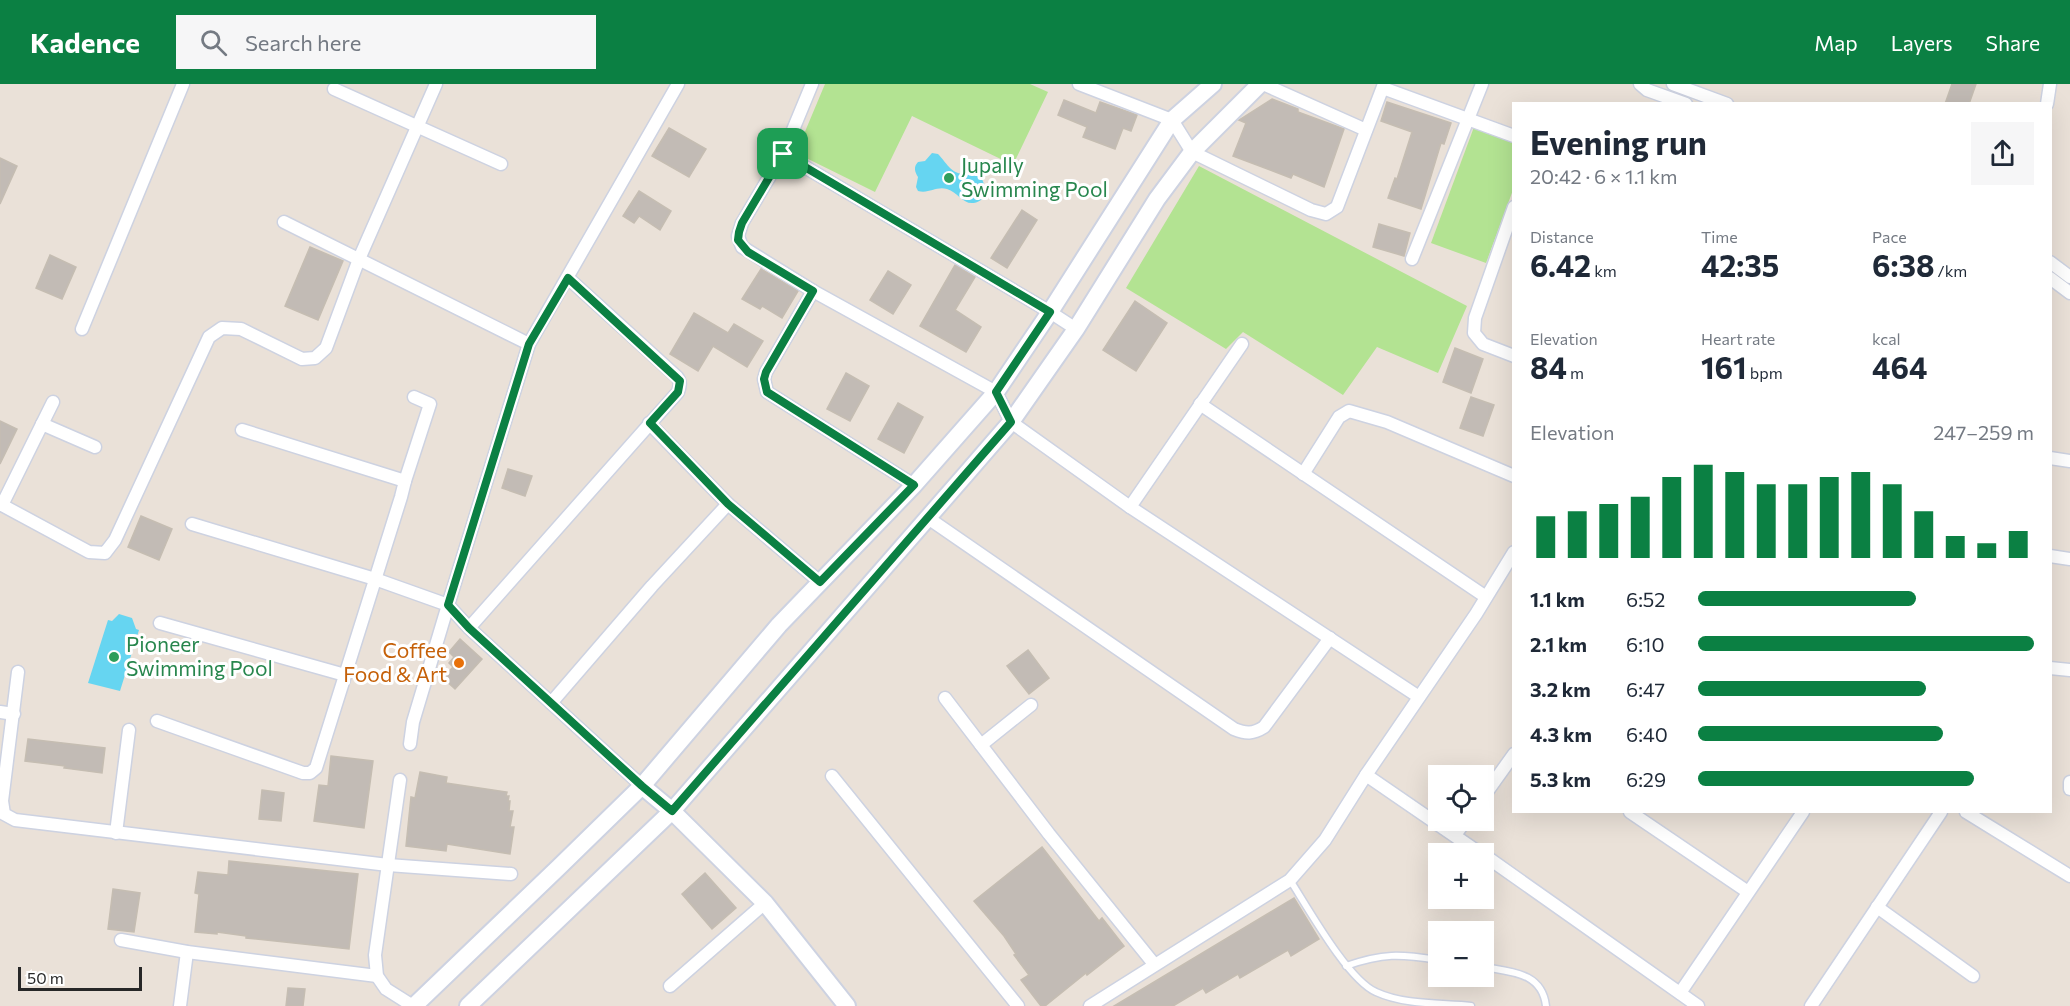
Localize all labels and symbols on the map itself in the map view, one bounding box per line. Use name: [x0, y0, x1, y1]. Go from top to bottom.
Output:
pin: [757, 128, 808, 179]
place label: Jupally Swimming Pool: [961, 152, 1108, 201]
marker: Jupally Swimming Pool: [942, 171, 956, 185]
place label: Pioneer Swimming Pool: [126, 631, 273, 680]
place label: Coffee Food & Art: [343, 637, 447, 686]
marker: Pioneer Swimming Pool: [107, 650, 121, 664]
marker: Coffee Food & Art: [452, 656, 466, 670]
scale bar: [18, 964, 142, 992]

